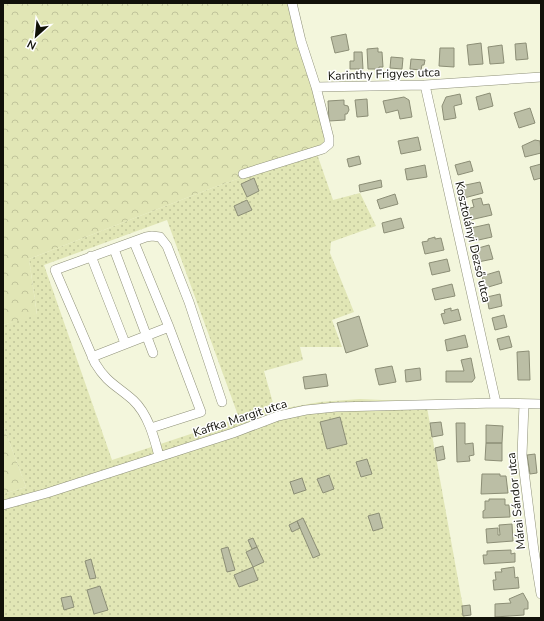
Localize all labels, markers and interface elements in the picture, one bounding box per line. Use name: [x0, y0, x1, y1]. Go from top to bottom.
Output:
north arrow: [16, 16, 56, 56]
text: N: [25, 36, 39, 53]
street label: Karinthy Frigyes utca: [327, 64, 441, 84]
street label: Kosztolányi Dezső utca: [451, 180, 495, 304]
street label: Kaffka Margit utca: [191, 395, 289, 441]
street label: Márai Sándor utca: [503, 452, 529, 550]

